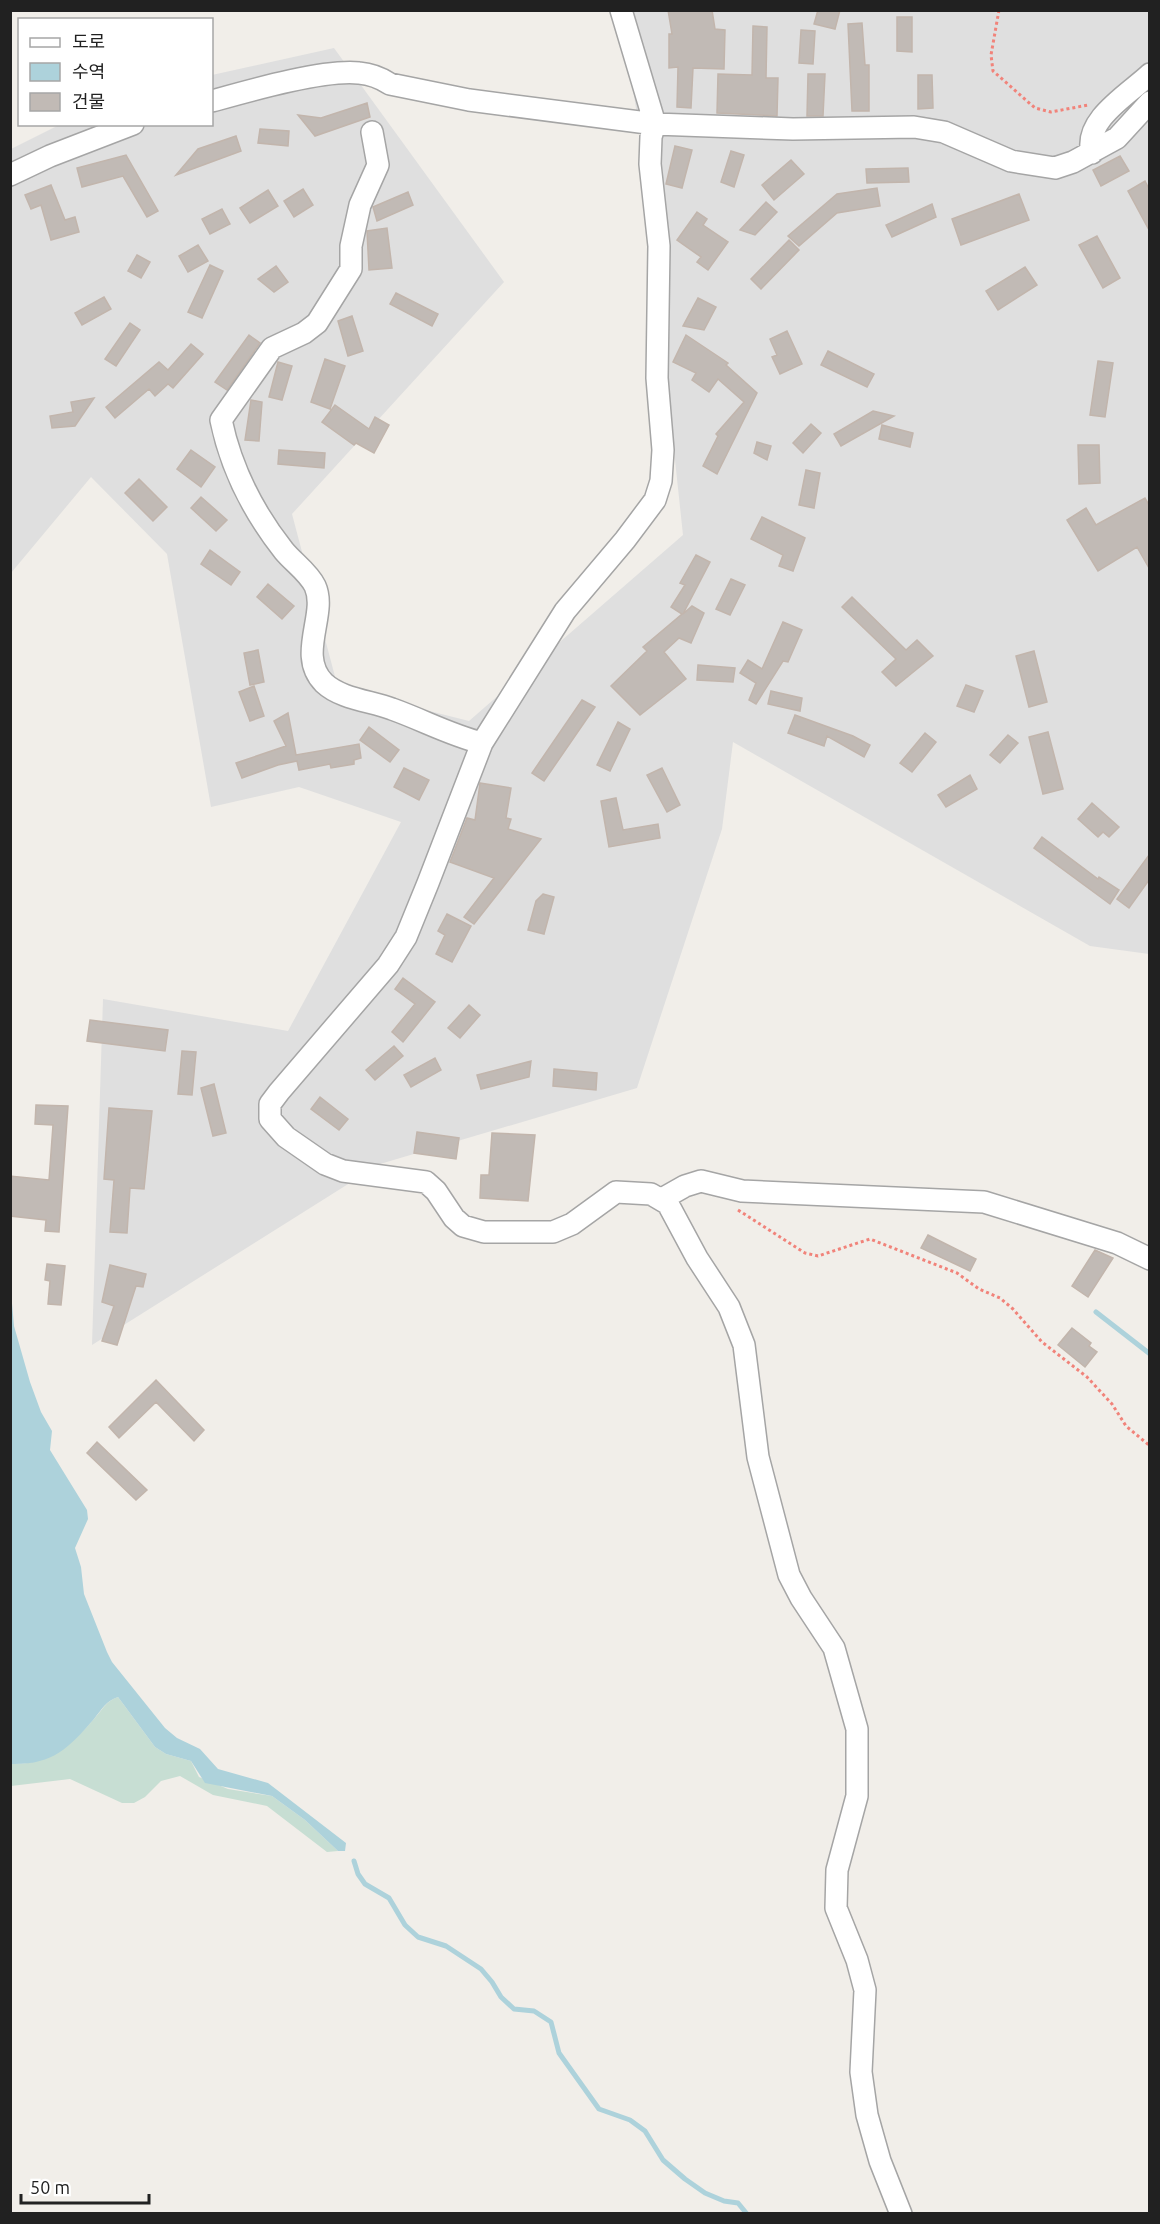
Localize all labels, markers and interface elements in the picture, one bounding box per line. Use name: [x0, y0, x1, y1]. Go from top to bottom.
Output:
legend: [18, 18, 213, 126]
text: 도로: [72, 31, 105, 51]
text: 수역: [72, 61, 105, 81]
text: 건물: [72, 91, 105, 111]
scale bar: [21, 2167, 148, 2205]
text: 50 m: [30, 2177, 70, 2197]

